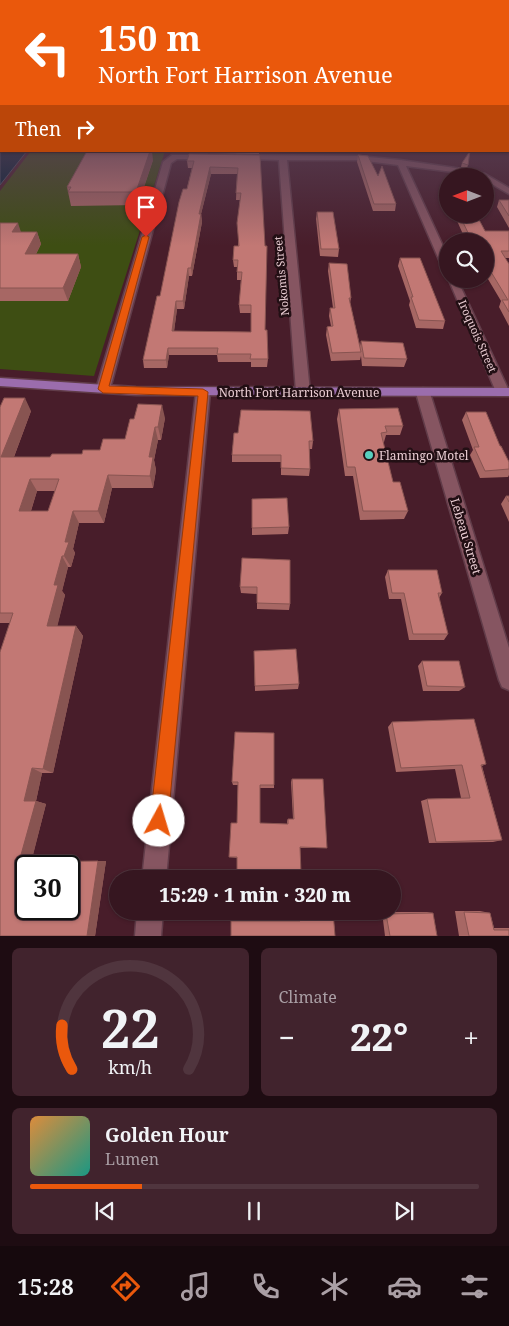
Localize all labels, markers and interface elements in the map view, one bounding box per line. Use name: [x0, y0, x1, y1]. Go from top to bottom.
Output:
text: 150 m: [98, 14, 201, 61]
icon: left: [15, 20, 80, 85]
text: North Fort Harrison Avenue: [98, 59, 393, 89]
icon: right: [71, 115, 99, 143]
text: Then: [15, 116, 61, 142]
north arrow: [439, 168, 494, 222]
map controls: [439, 168, 494, 288]
pin: [125, 186, 167, 237]
icon: arrive: [132, 193, 160, 221]
button: search: [439, 233, 494, 288]
street label: Nokomis Street: [270, 236, 292, 316]
street label: Iroquois Street: [455, 297, 501, 375]
street label: North Fort Harrison Avenue: [219, 384, 379, 401]
place label: Flamingo Motel: [379, 447, 469, 464]
marker: Flamingo Motel: [363, 449, 375, 461]
street label: Lebeau Street: [446, 496, 486, 576]
position arrow: [132, 794, 184, 846]
speed limit sign: 30: [15, 855, 80, 920]
text: 15:29 · 1 min · 320 m: [159, 882, 351, 908]
text: Climate: [279, 986, 337, 1008]
text: 22: [101, 992, 160, 1063]
text: 22°: [350, 1010, 408, 1062]
text: −: [279, 1018, 295, 1056]
text: +: [463, 1018, 479, 1056]
text: km/h: [108, 1055, 152, 1079]
text: Golden Hour: [105, 1122, 229, 1148]
text: Lumen: [105, 1148, 159, 1170]
icon: previous: [91, 1197, 119, 1225]
icon: pause: [240, 1197, 268, 1225]
icon: next: [390, 1197, 418, 1225]
icon: directions: [108, 1269, 143, 1304]
icon: music: [178, 1269, 213, 1304]
icon: phone: [248, 1269, 283, 1304]
icon: climate: [317, 1269, 352, 1304]
icon: car: [387, 1269, 422, 1304]
icon: filters: [457, 1269, 492, 1304]
text: 15:28: [17, 1271, 74, 1301]

